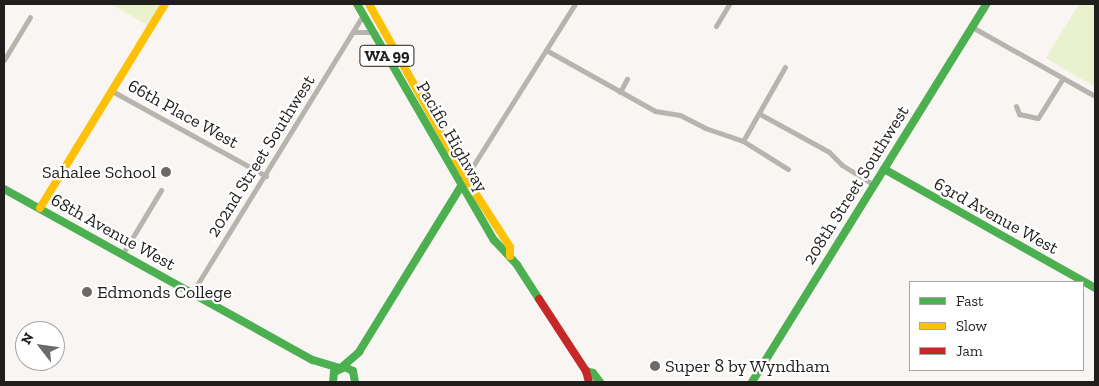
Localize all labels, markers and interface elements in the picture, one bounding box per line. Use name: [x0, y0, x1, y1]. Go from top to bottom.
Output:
road number: WA 99: [358, 42, 416, 70]
street label: 202nd Street Southwest: [202, 71, 320, 241]
street label: 66th Place West: [124, 75, 242, 153]
street label: Pacific Highway: [412, 78, 492, 196]
street label: 208th Street Southwest: [798, 101, 914, 269]
place label: Sahalee School: [42, 161, 156, 183]
marker: Sahalee School: [160, 166, 172, 178]
street label: 63rd Avenue West: [930, 173, 1062, 259]
street label: 68th Avenue West: [46, 189, 180, 275]
place label: Edmonds College: [97, 281, 232, 303]
legend: [909, 281, 1084, 371]
marker: Edmonds College: [81, 286, 93, 298]
text: Fast: [956, 292, 984, 310]
text: Slow: [956, 317, 987, 335]
north arrow: [15, 321, 65, 371]
text: N: [17, 330, 37, 348]
text: Jam: [956, 342, 983, 360]
place label: Super 8 by Wyndham: [665, 355, 831, 377]
marker: Super 8 by Wyndham: [649, 360, 661, 372]

